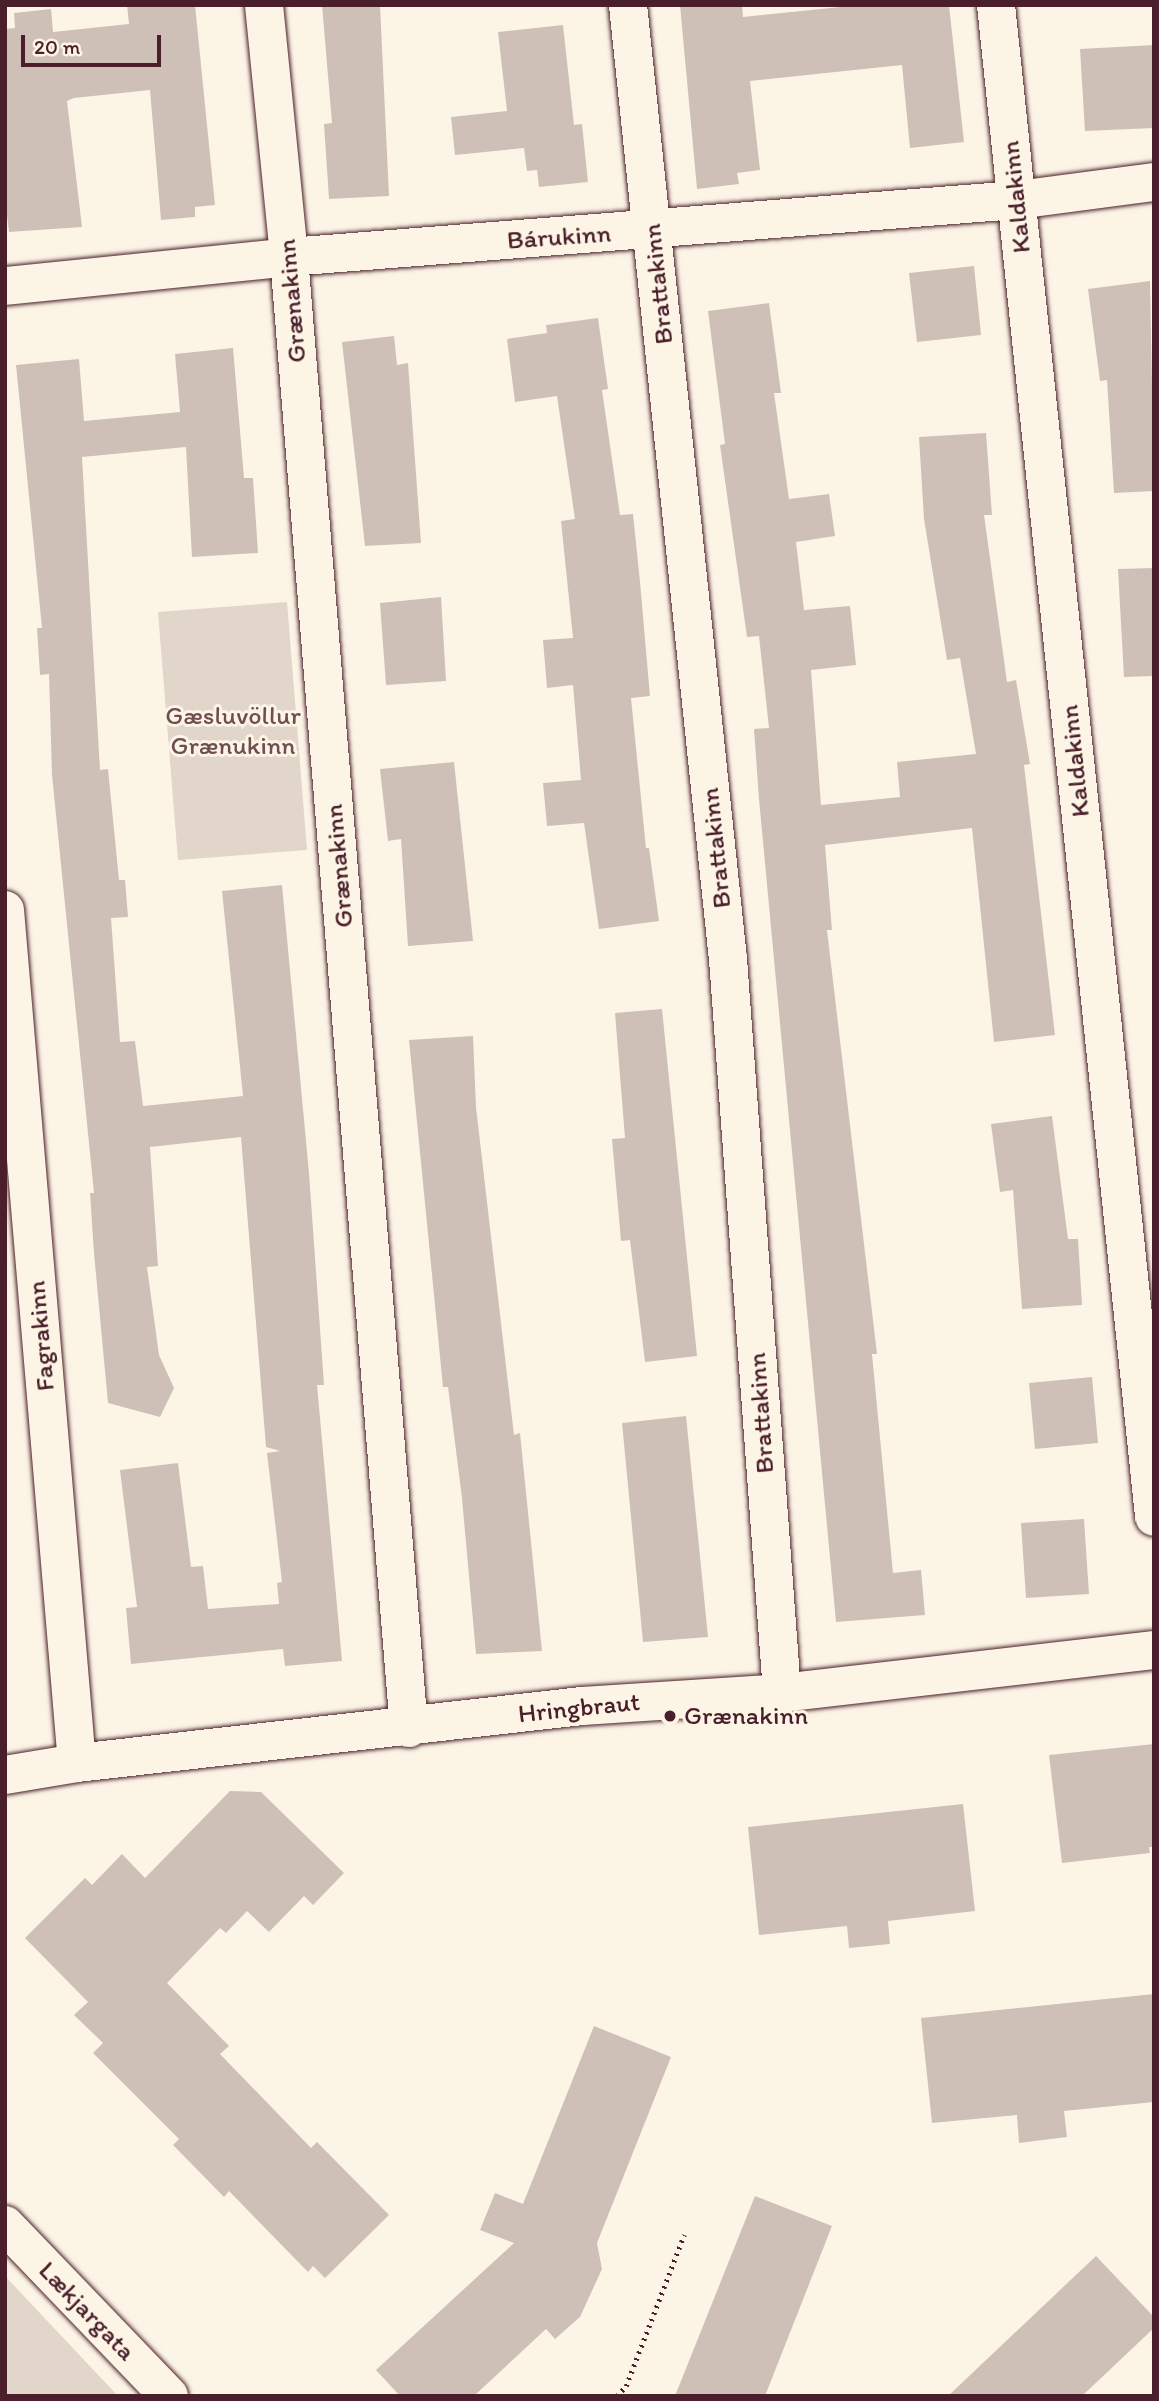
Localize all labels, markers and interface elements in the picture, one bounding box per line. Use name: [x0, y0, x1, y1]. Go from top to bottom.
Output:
scale bar: [24, 21, 164, 65]
text: 20 m: [34, 34, 80, 59]
street label: Kaldakinn: [995, 139, 1037, 255]
street label: Bárukinn: [506, 218, 612, 256]
street label: Brattakinn: [636, 222, 680, 346]
street label: Grænakinn: [271, 238, 313, 364]
park label: Gæsluvöllur Grænukinn: [165, 700, 301, 762]
street label: Kaldakinn: [1054, 703, 1096, 819]
street label: Brattakinn: [694, 786, 738, 910]
street label: Grænakinn: [318, 803, 360, 929]
street label: Fagrakinn: [21, 1280, 61, 1392]
street label: Brattakinn: [741, 1351, 781, 1475]
street label: Hringbraut: [516, 1686, 642, 1730]
place label: Grænakinn: [684, 1700, 808, 1732]
marker: Grænakinn: [662, 1708, 678, 1724]
street label: Lækjargata: [32, 2255, 142, 2367]

